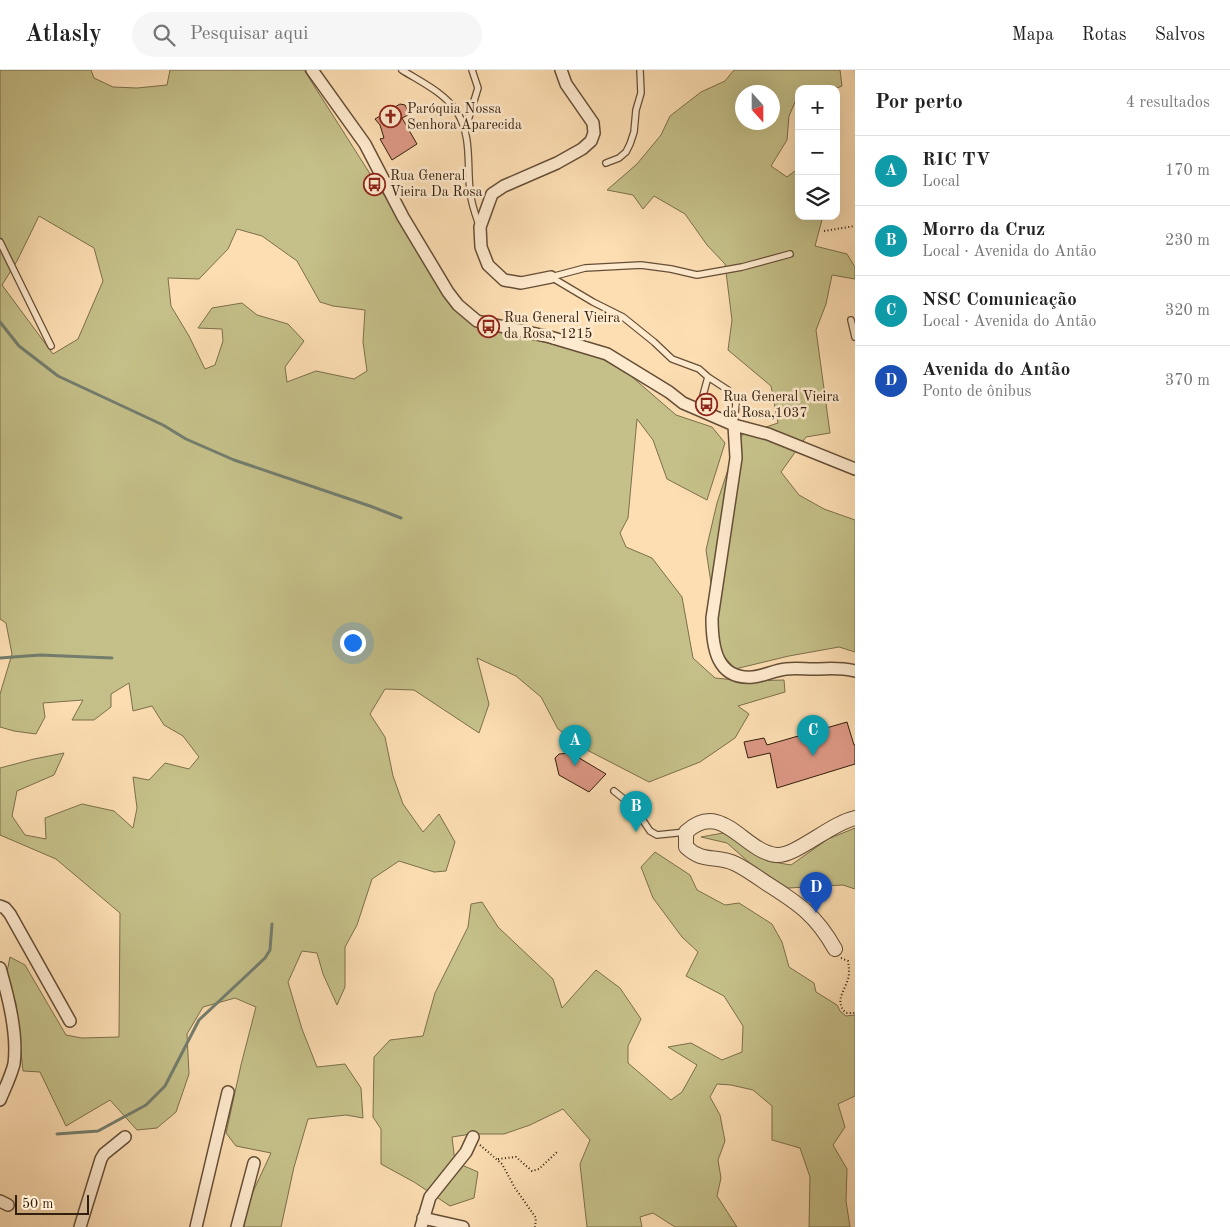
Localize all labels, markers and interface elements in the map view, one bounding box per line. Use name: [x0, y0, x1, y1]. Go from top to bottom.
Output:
search box: [132, 12, 482, 57]
icon: search: [150, 21, 178, 49]
text: Atlasly: [25, 23, 102, 47]
text: Pesquisar aqui: [190, 25, 308, 44]
text: Mapa: [1012, 26, 1054, 44]
text: Rotas: [1082, 26, 1127, 44]
text: Salvos: [1155, 26, 1205, 44]
north arrow: [735, 85, 780, 130]
map controls: [795, 85, 840, 220]
button: +: [795, 85, 840, 130]
text: Por perto: [875, 92, 963, 113]
text: 4 resultados: [1126, 95, 1210, 111]
place label: Paróquia Nossa Senhora Aparecida: [407, 102, 522, 132]
church icon: Paróquia Nossa Senhora Aparecida: [379, 105, 403, 129]
button: −: [795, 130, 840, 175]
text: RIC TV: [922, 151, 990, 170]
text: A: [885, 163, 897, 179]
text: 170 m: [1165, 163, 1210, 179]
place label: Rua General Vieira Da Rosa: [390, 169, 483, 199]
bus stop icon: Rua General Vieira Da Rosa: [362, 172, 386, 196]
text: Local: [922, 174, 960, 190]
button: layers: [795, 175, 840, 220]
text: Morro da Cruz: [922, 221, 1045, 240]
text: B: [885, 233, 897, 249]
text: 230 m: [1165, 233, 1210, 249]
text: Local · Avenida do Antão: [922, 244, 1096, 260]
text: NSC Comunicação: [922, 291, 1077, 310]
text: C: [886, 303, 896, 319]
text: 320 m: [1165, 303, 1210, 319]
place label: Rua General Vieira da Rosa, 1215: [504, 311, 620, 341]
bus stop icon: Rua General Vieira da Rosa, 1215: [476, 314, 500, 338]
text: Local · Avenida do Antão: [922, 314, 1096, 330]
text: Avenida do Antão: [922, 361, 1070, 380]
text: D: [885, 373, 897, 389]
text: 370 m: [1165, 373, 1210, 389]
text: Ponto de ônibus: [922, 384, 1031, 400]
place label: Rua General Vieira da Rosa,1037: [723, 390, 839, 420]
bus stop icon: Rua General Vieira da Rosa,1037: [695, 393, 719, 417]
your location: [340, 630, 366, 656]
pin: C: [797, 715, 829, 756]
pin: A: [559, 725, 591, 766]
pin: B: [620, 791, 652, 832]
pin: D: [800, 872, 832, 913]
scale bar: [15, 1192, 89, 1215]
text: 50 m: [22, 1197, 53, 1211]

